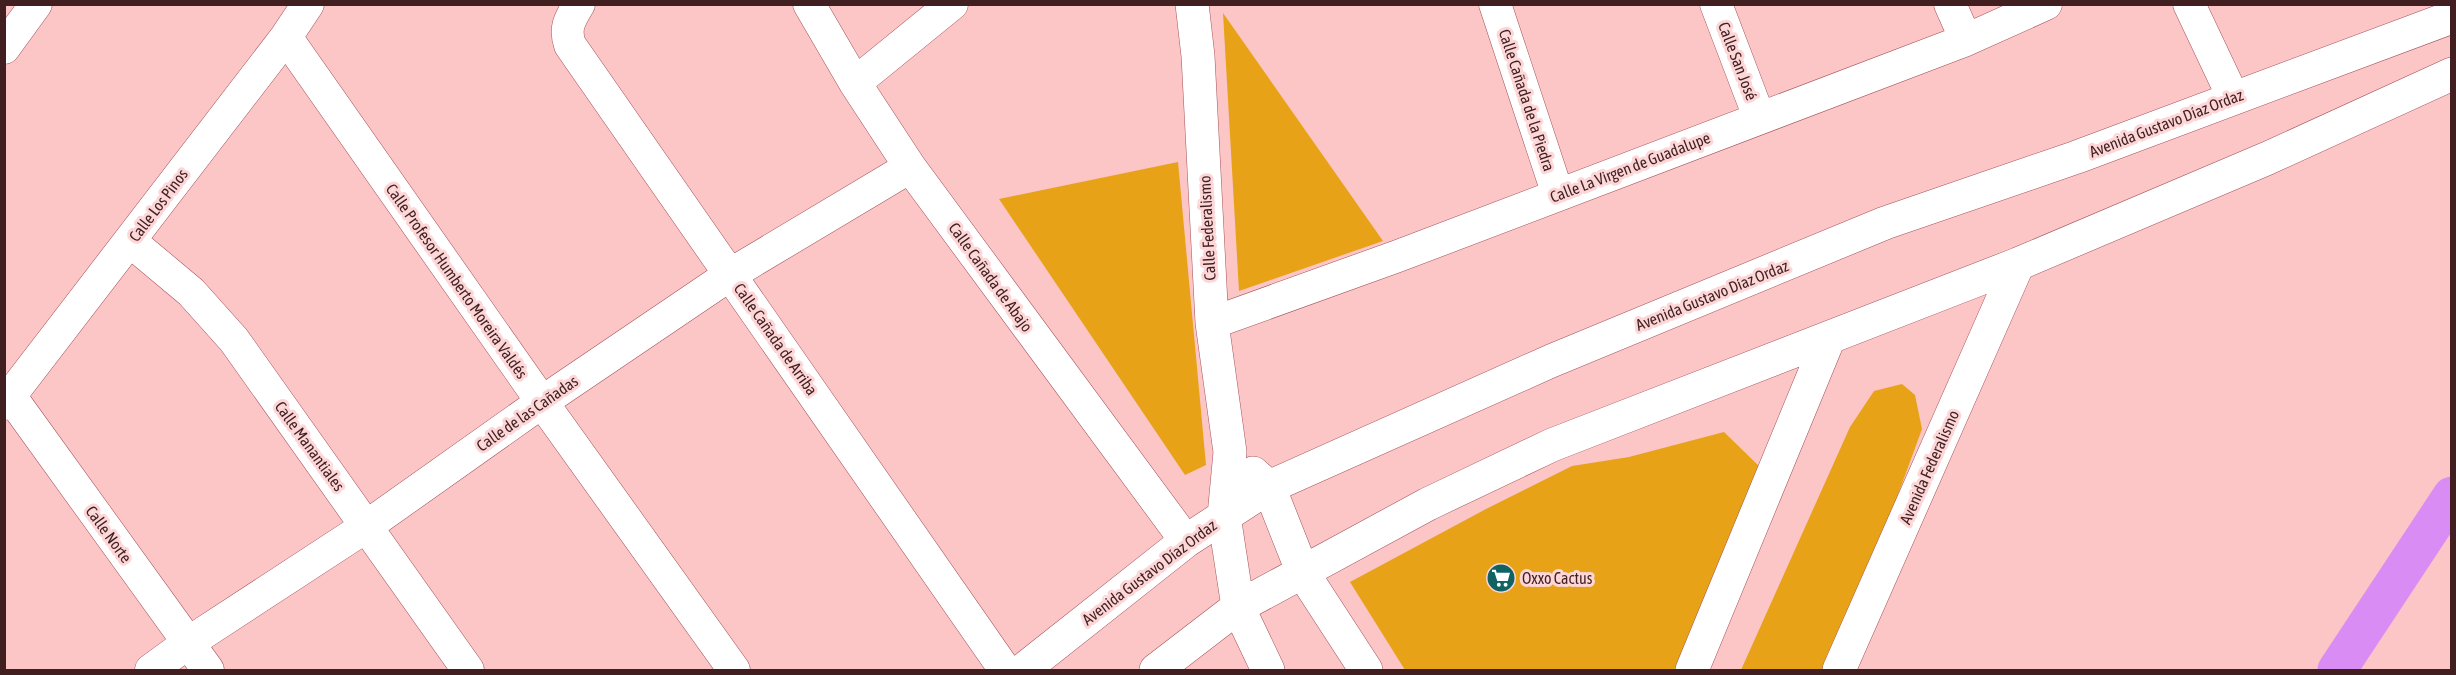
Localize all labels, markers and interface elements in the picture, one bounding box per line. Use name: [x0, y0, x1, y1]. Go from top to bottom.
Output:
street label: Calle San José: [1715, 19, 1761, 103]
street label: Calle Cañada de la Piedra: [1496, 27, 1558, 173]
street label: Avenida Gustavo Díaz Ordaz: [2087, 85, 2246, 161]
street label: Calle La Virgen de Guadalupe: [1547, 128, 1713, 207]
street label: Calle Los Pinos: [125, 165, 191, 245]
street label: Calle Federalismo: [1195, 175, 1219, 281]
street label: Calle Profesor Humberto Moreira Valdés: [383, 180, 532, 382]
street label: Calle Cañada de Abajo: [945, 219, 1037, 336]
street label: Avenida Gustavo Díaz Ordaz: [1633, 256, 1791, 334]
street label: Calle Cañada de Arriba: [731, 280, 821, 398]
street label: Calle de las Cañadas: [473, 371, 581, 455]
street label: Calle Manantiales: [271, 398, 349, 495]
street label: Avenida Federalismo: [1896, 407, 1962, 527]
street label: Calle Norte: [82, 502, 136, 566]
street label: Avenida Gustavo Díaz Ordaz: [1078, 516, 1220, 628]
supermarket icon: Oxxo Cactus: [1485, 562, 1517, 594]
place label: Oxxo Cactus: [1522, 569, 1593, 587]

